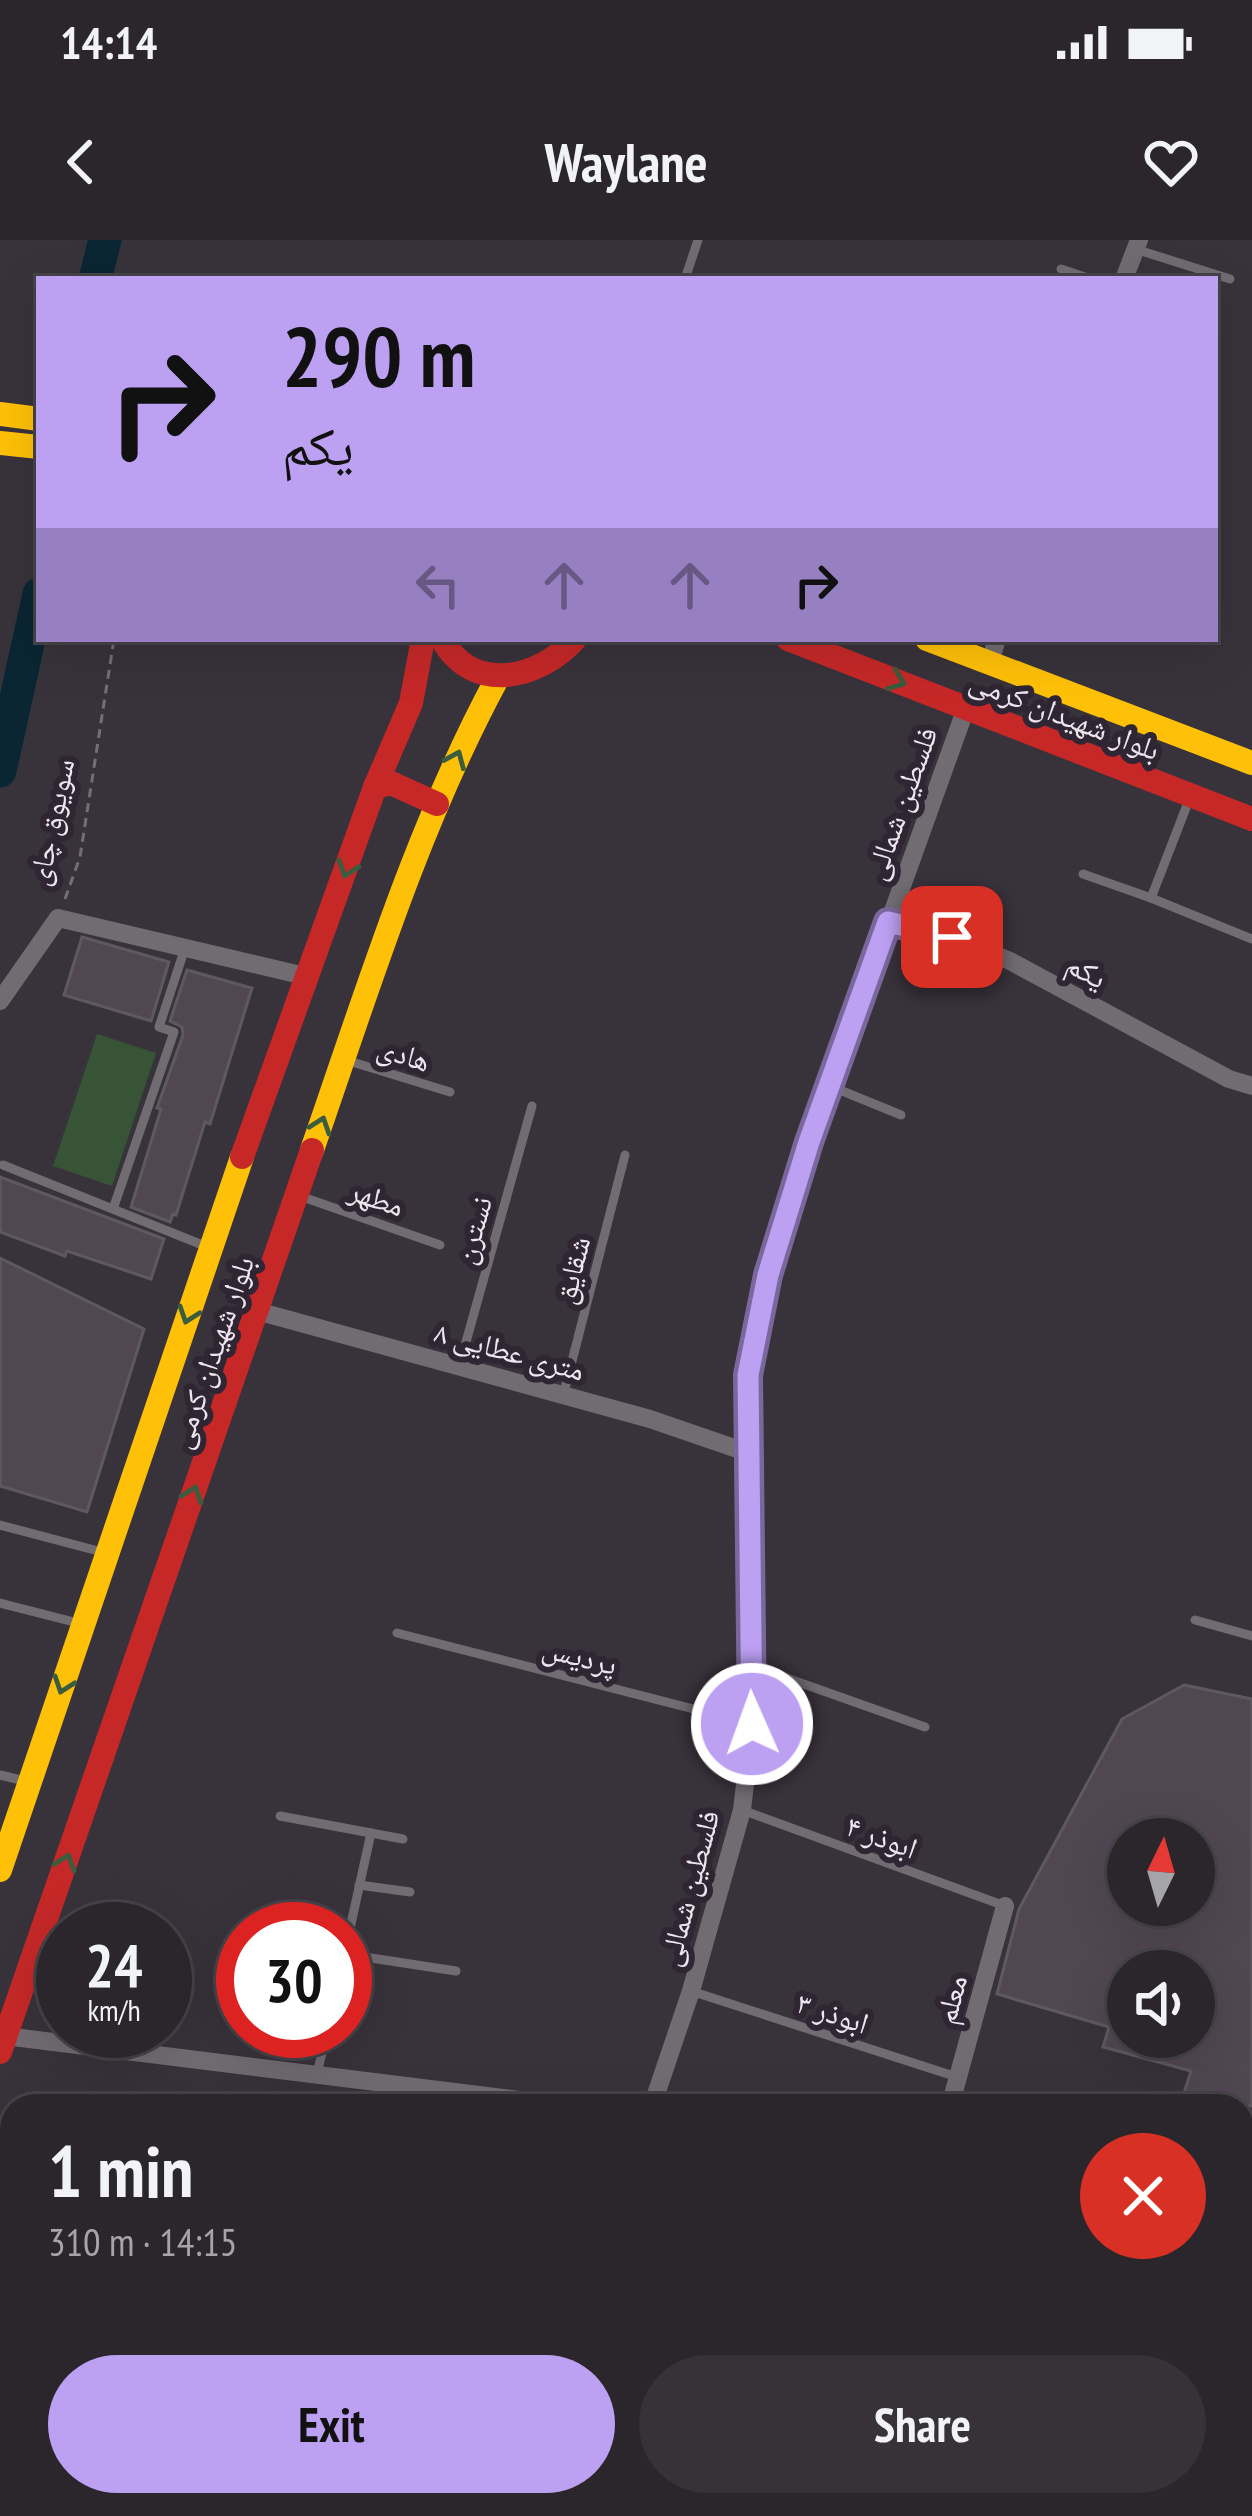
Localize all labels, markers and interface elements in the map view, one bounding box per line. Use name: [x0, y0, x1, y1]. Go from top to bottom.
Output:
text: 14:14: [60, 13, 157, 71]
text: Waylane: [544, 127, 708, 197]
icon: back: [48, 129, 114, 195]
icon: heart: [1138, 129, 1204, 195]
text: 290 m: [282, 301, 475, 410]
icon: right: [84, 324, 240, 480]
text: یکم: [282, 410, 354, 480]
icon: left: [405, 552, 471, 618]
icon: ahead: [531, 552, 597, 618]
icon: ahead: [657, 552, 723, 618]
icon: right: [783, 552, 849, 618]
street label: بلوار شهیدان کرمی: [964, 660, 1166, 768]
one-way arrow: [886, 667, 907, 692]
street label: فلسطین شمالی: [854, 721, 946, 885]
one-way arrow: [442, 750, 466, 771]
street label: سویوق چای: [18, 755, 82, 889]
one-way arrow: [337, 857, 361, 878]
pin: [901, 886, 1003, 988]
icon: arrive: [919, 904, 985, 970]
street label: یکم: [1059, 943, 1114, 998]
street label: هادی: [373, 1026, 435, 1080]
one-way arrow: [307, 1116, 331, 1137]
street label: مطهر: [343, 1169, 410, 1225]
street label: نسترن: [444, 1192, 500, 1268]
street label: شقایق: [544, 1232, 598, 1308]
street label: بلوار شهیدان کرمی: [160, 1251, 262, 1453]
one-way arrow: [177, 1304, 202, 1325]
street label: ۸ متری عطایی: [431, 1311, 589, 1389]
one-way arrow: [179, 1484, 204, 1505]
street label: پردیس: [539, 1627, 621, 1683]
position arrow: [689, 1661, 815, 1787]
one-way arrow: [53, 1673, 77, 1694]
street label: ابوذر ۴: [841, 1805, 923, 1867]
street label: فلسطین شمالی: [648, 1806, 728, 1970]
north arrow: [1107, 1818, 1215, 1926]
map controls: [1107, 1818, 1215, 2058]
one-way arrow: [52, 1853, 76, 1874]
speed limit sign: 30: [216, 1902, 372, 2058]
text: 24: [85, 1926, 143, 2004]
button: sound: [1107, 1950, 1215, 2058]
street label: معلم: [925, 1970, 977, 2028]
street label: ابوذر ۳: [792, 1982, 874, 2042]
text: km/h: [87, 1990, 141, 2029]
text: 1 min: [48, 2124, 193, 2217]
button: close: [1080, 2133, 1206, 2259]
text: 310 m · 14:15: [48, 2216, 237, 2267]
button: Exit: [48, 2355, 615, 2493]
button: Share: [639, 2355, 1206, 2493]

